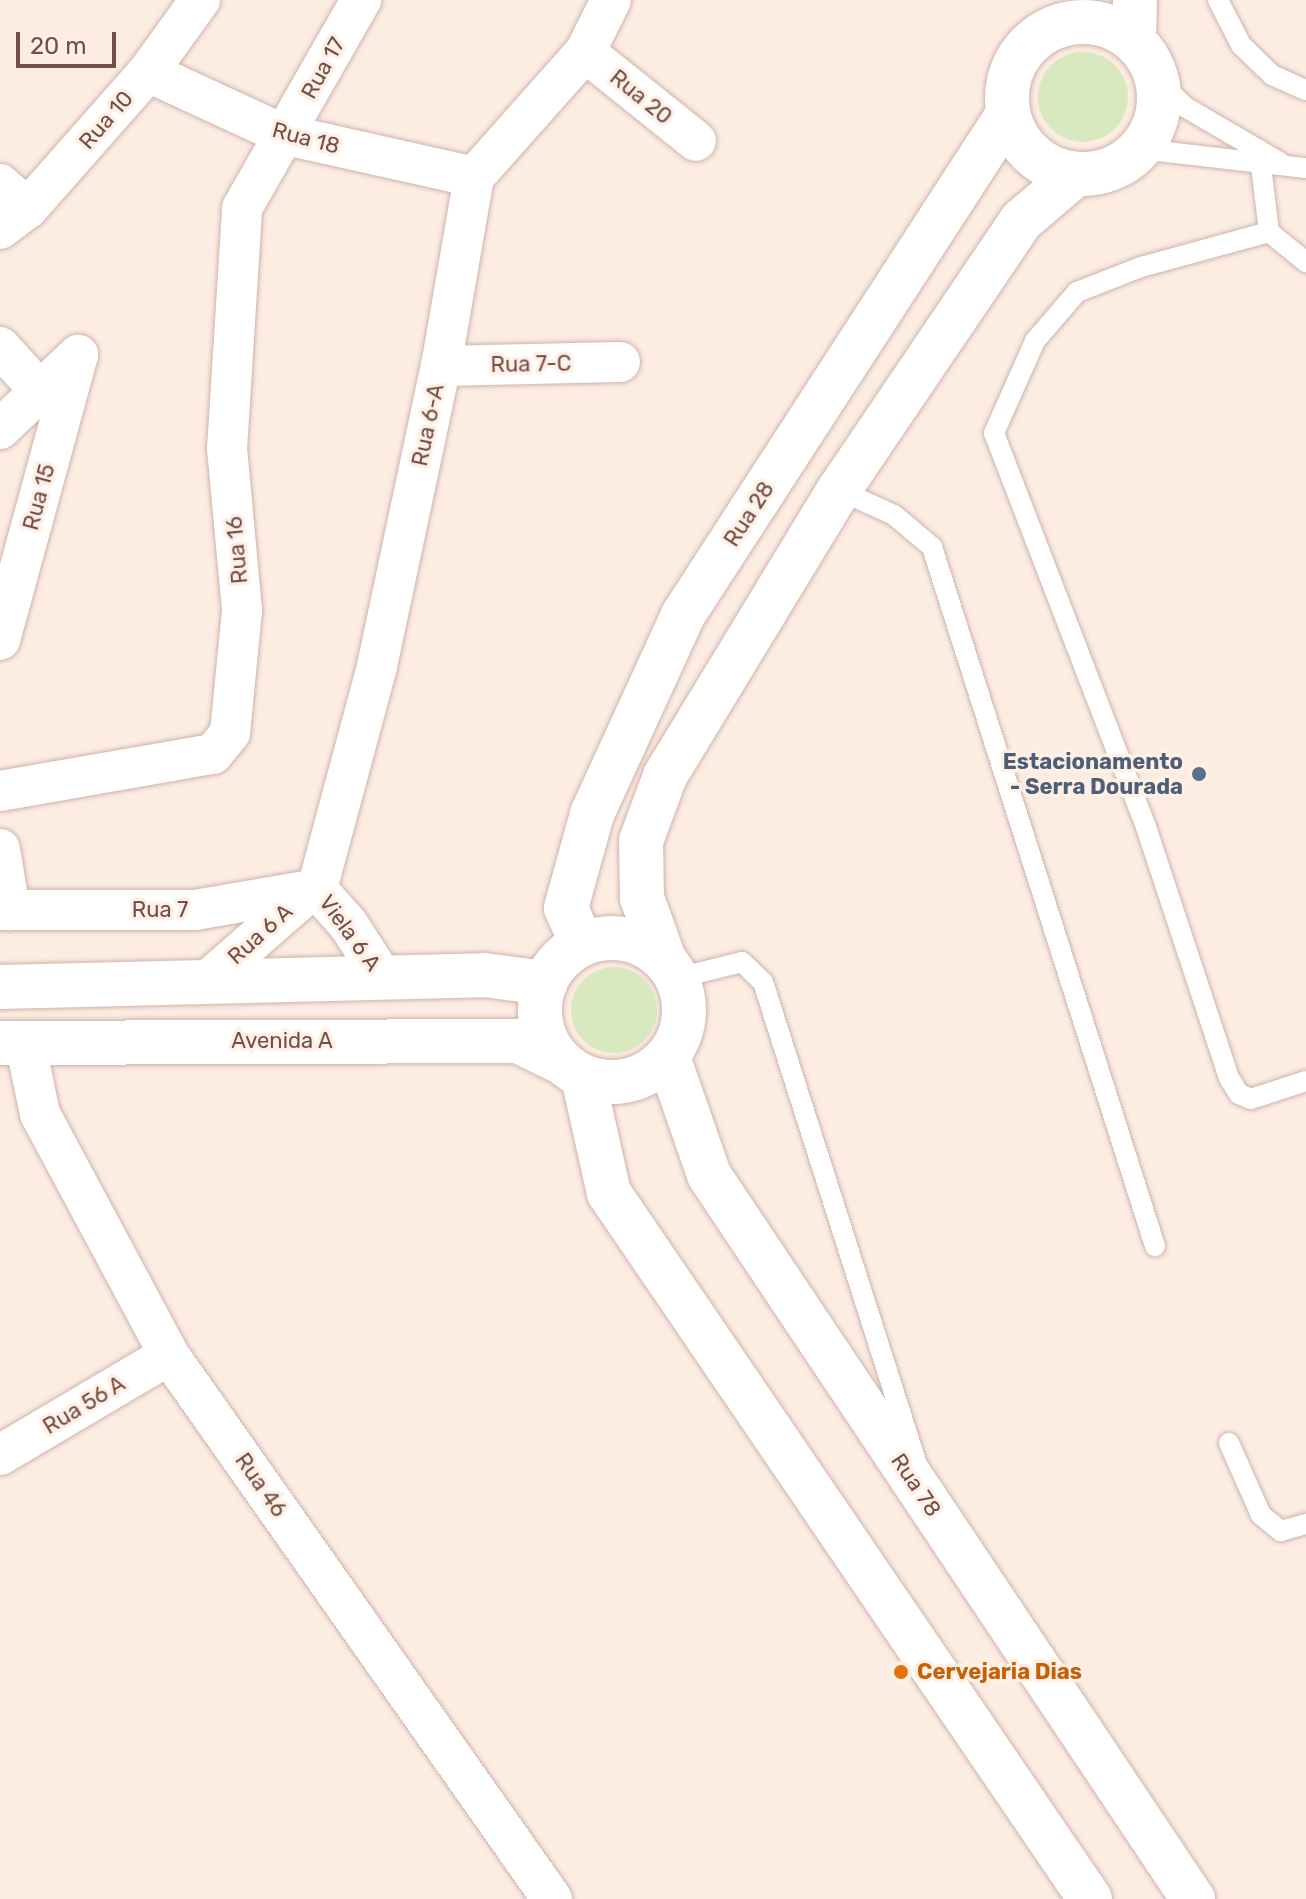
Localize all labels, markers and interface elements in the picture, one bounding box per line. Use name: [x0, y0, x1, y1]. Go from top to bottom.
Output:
scale bar: [20, 16, 120, 66]
text: 20 m: [30, 32, 87, 60]
street label: Rua 17: [295, 33, 351, 103]
street label: Rua 20: [605, 64, 677, 130]
street label: Rua 10: [74, 85, 138, 155]
street label: Rua 18: [269, 116, 343, 160]
street label: Rua 7-C: [490, 350, 572, 378]
street label: Rua 6-A: [406, 382, 450, 468]
street label: Rua 15: [17, 461, 61, 533]
street label: Rua 28: [718, 477, 780, 551]
street label: Rua 16: [221, 515, 253, 585]
place label: Estacionamento - Serra Dourada: [1003, 748, 1183, 800]
marker: Estacionamento - Serra Dourada: [1190, 765, 1208, 783]
street label: Viela 6 A: [313, 890, 387, 976]
street label: Rua 7: [132, 897, 188, 923]
street label: Rua 6 A: [222, 898, 298, 970]
street label: Avenida A: [231, 1028, 333, 1054]
street label: Rua 56 A: [38, 1370, 130, 1440]
street label: Rua 46: [230, 1448, 292, 1522]
street label: Rua 78: [885, 1448, 947, 1522]
place label: Cervejaria Dias: [917, 1659, 1082, 1685]
marker: Cervejaria Dias: [892, 1663, 910, 1681]

